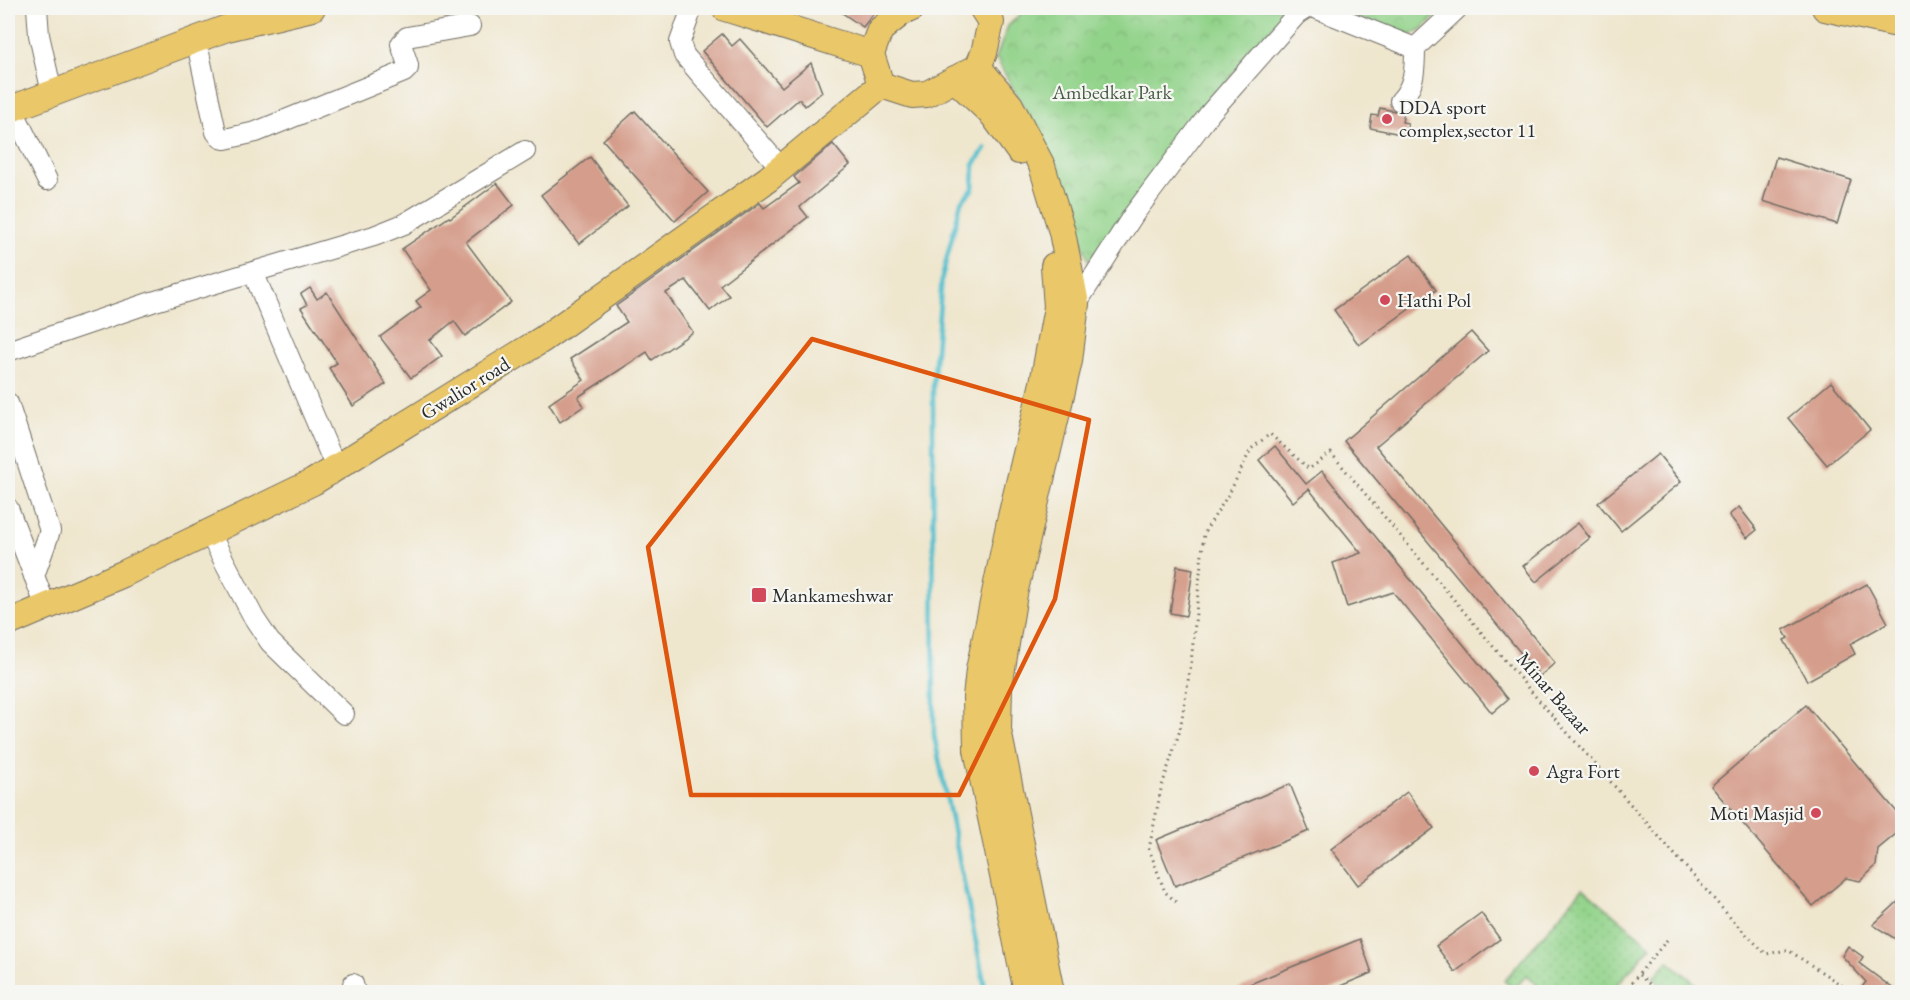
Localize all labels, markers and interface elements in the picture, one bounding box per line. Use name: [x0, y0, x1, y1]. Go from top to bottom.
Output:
park label: Ambedkar Park: [1051, 79, 1172, 105]
place label: DDA sport complex,sector 11: [1399, 94, 1536, 143]
marker: DDA sport complex,sector 11: [1380, 112, 1394, 126]
place label: Hathi Pol: [1397, 287, 1471, 313]
marker: Hathi Pol: [1378, 293, 1392, 307]
street label: Gwalior road: [415, 350, 515, 426]
place label: Mankameshwar: [772, 582, 894, 608]
marker: Mankameshwar: [750, 586, 768, 604]
street label: Minar Bazaar: [1511, 646, 1597, 740]
place label: Agra Fort: [1545, 758, 1620, 784]
marker: Agra Fort: [1527, 764, 1541, 778]
place label: Moti Masjid: [1710, 800, 1805, 826]
marker: Moti Masjid: [1809, 806, 1823, 820]

